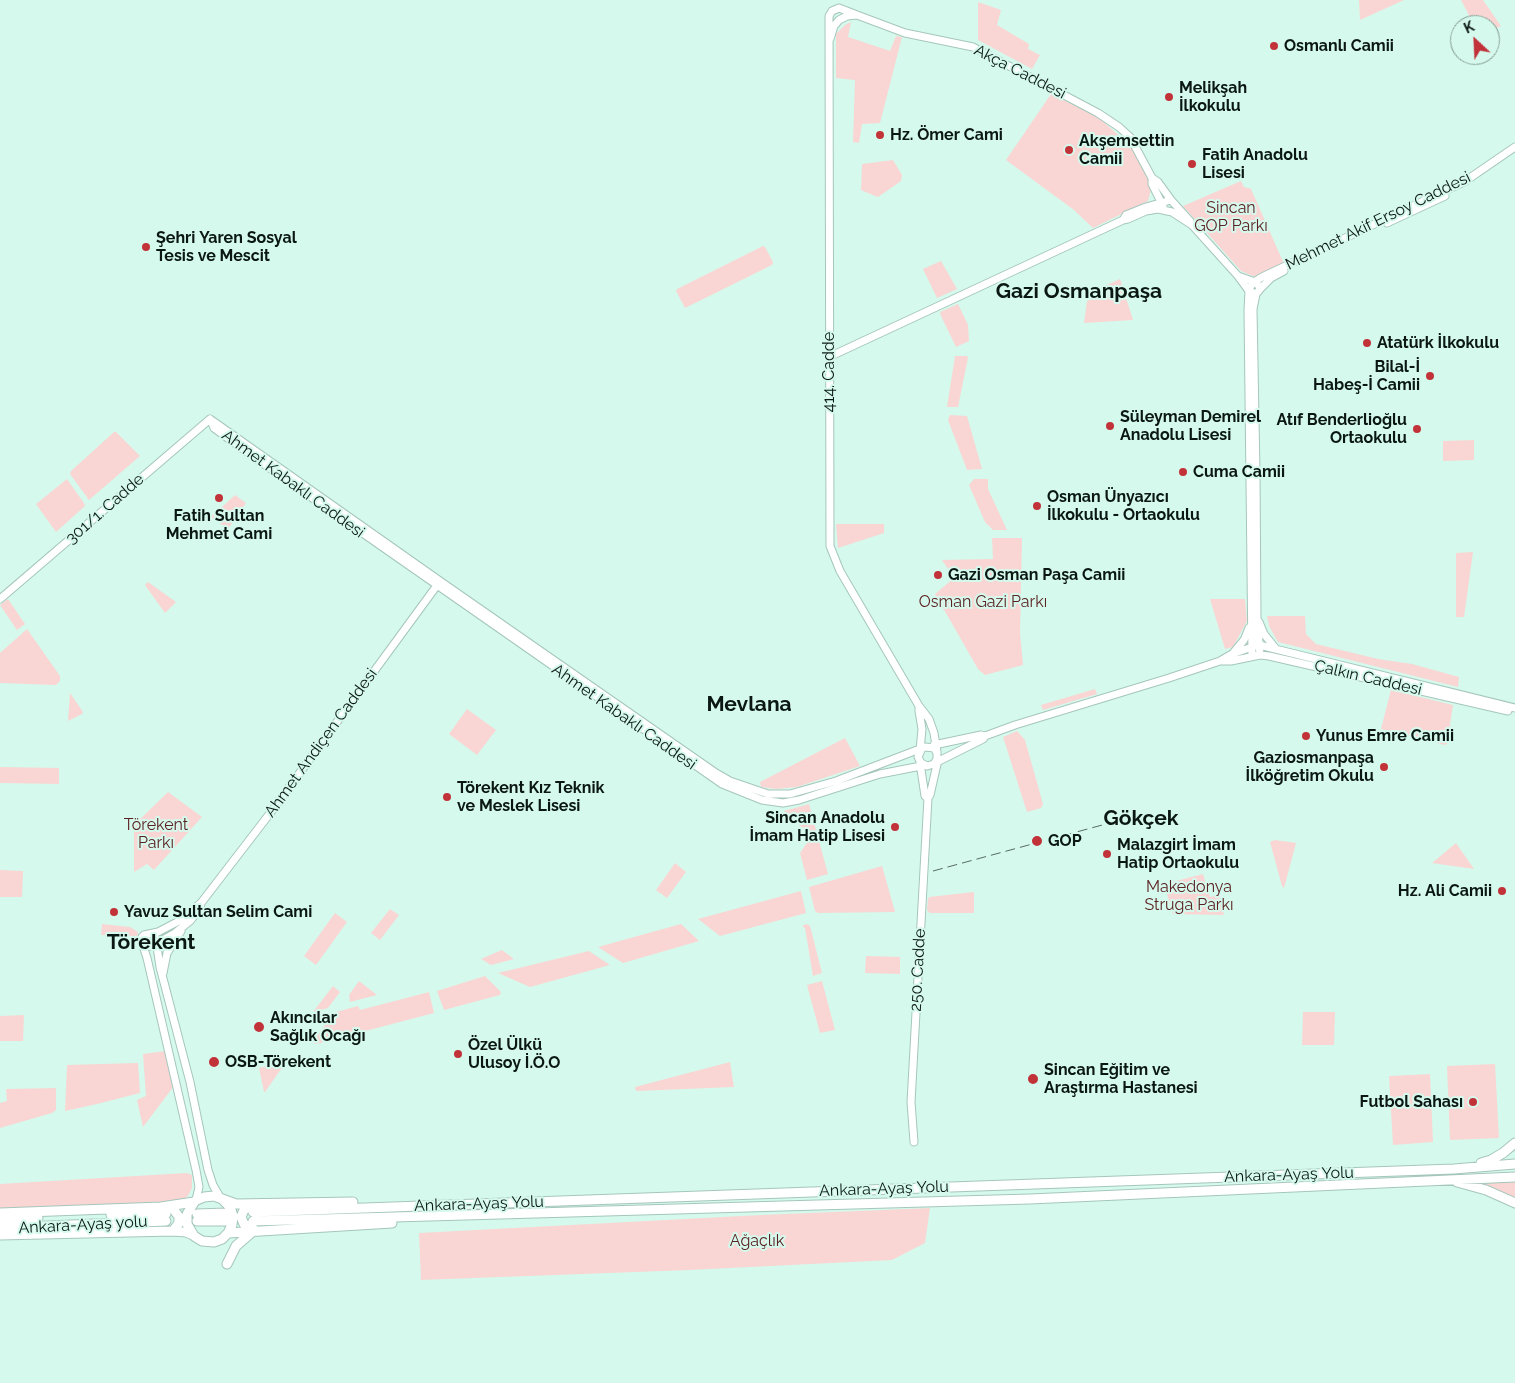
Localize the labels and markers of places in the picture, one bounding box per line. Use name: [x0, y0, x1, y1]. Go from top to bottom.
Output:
place label: Osmanlı Camii: [1284, 36, 1394, 56]
marker: Osmanlı Camii: [1268, 40, 1280, 52]
place label: Melikşah İlkokulu: [1179, 78, 1247, 116]
marker: Melikşah İlkokulu: [1163, 91, 1175, 103]
place label: Hz. Ömer Cami: [890, 125, 1003, 145]
marker: Hz. Ömer Cami: [874, 129, 886, 141]
place label: Akşemsettin Camii: [1079, 131, 1174, 169]
marker: Akşemsettin Camii: [1063, 144, 1075, 156]
place label: Fatih Anadolu Lisesi: [1202, 145, 1308, 183]
marker: Fatih Anadolu Lisesi: [1186, 158, 1198, 170]
place label: Şehri Yaren Sosyal Tesis ve Mescit: [156, 228, 297, 266]
marker: Şehri Yaren Sosyal Tesis ve Mescit: [140, 241, 152, 253]
place label: Atatürk İlkokulu: [1377, 333, 1499, 353]
marker: Atatürk İlkokulu: [1361, 337, 1373, 349]
place label: Bilal-İ Habeş-İ Camii: [1313, 357, 1420, 395]
marker: Bilal-İ Habeş-İ Camii: [1424, 370, 1436, 382]
place label: Süleyman Demirel Anadolu Lisesi: [1120, 407, 1261, 445]
place label: Atıf Benderlioğlu Ortaokulu: [1277, 410, 1407, 448]
marker: Süleyman Demirel Anadolu Lisesi: [1104, 420, 1116, 432]
marker: Atıf Benderlioğlu Ortaokulu: [1411, 423, 1423, 435]
place label: Cuma Camii: [1193, 462, 1285, 482]
marker: Cuma Camii: [1177, 466, 1189, 478]
place label: Osman Ünyazıcı İlkokulu - Ortaokulu: [1047, 487, 1200, 525]
marker: Fatih Sultan Mehmet Cami: [213, 492, 225, 504]
marker: Osman Ünyazıcı İlkokulu - Ortaokulu: [1031, 500, 1043, 512]
place label: Fatih Sultan Mehmet Cami: [166, 506, 272, 544]
place label: Gazi Osman Paşa Camii: [948, 565, 1125, 585]
marker: Gazi Osman Paşa Camii: [932, 569, 944, 581]
place label: Yunus Emre Camii: [1316, 726, 1454, 746]
marker: Yunus Emre Camii: [1300, 730, 1312, 742]
place label: Gaziosmanpaşa İlköğretim Okulu: [1246, 748, 1374, 786]
marker: Gaziosmanpaşa İlköğretim Okulu: [1378, 761, 1390, 773]
place label: Törekent Kız Teknik ve Meslek Lisesi: [457, 778, 604, 816]
marker: Törekent Kız Teknik ve Meslek Lisesi: [441, 791, 453, 803]
place label: Sincan Anadolu İmam Hatip Lisesi: [750, 808, 885, 846]
marker: Sincan Anadolu İmam Hatip Lisesi: [889, 821, 901, 833]
place label: GOP: [1048, 831, 1082, 851]
marker: GOP: [1030, 834, 1044, 848]
place label: Malazgirt İmam Hatip Ortaokulu: [1117, 835, 1239, 873]
marker: Malazgirt İmam Hatip Ortaokulu: [1101, 848, 1113, 860]
place label: Hz. Ali Camii: [1398, 881, 1492, 901]
marker: Hz. Ali Camii: [1496, 885, 1508, 897]
place label: Yavuz Sultan Selim Cami: [124, 902, 312, 922]
marker: Yavuz Sultan Selim Cami: [108, 906, 120, 918]
place label: Akıncılar Sağlık Ocağı: [270, 1008, 366, 1046]
marker: Akıncılar Sağlık Ocağı: [252, 1020, 266, 1034]
place label: Özel Ülkü Ulusoy İ.Ö.O: [468, 1035, 560, 1073]
marker: Özel Ülkü Ulusoy İ.Ö.O: [452, 1048, 464, 1060]
place label: OSB-Törekent: [225, 1052, 331, 1072]
marker: OSB-Törekent: [207, 1055, 221, 1069]
place label: Sincan Eğitim ve Araştırma Hastanesi: [1044, 1060, 1198, 1098]
marker: Sincan Eğitim ve Araştırma Hastanesi: [1026, 1072, 1040, 1086]
place label: Futbol Sahası: [1360, 1092, 1463, 1112]
marker: Futbol Sahası: [1467, 1096, 1479, 1108]

